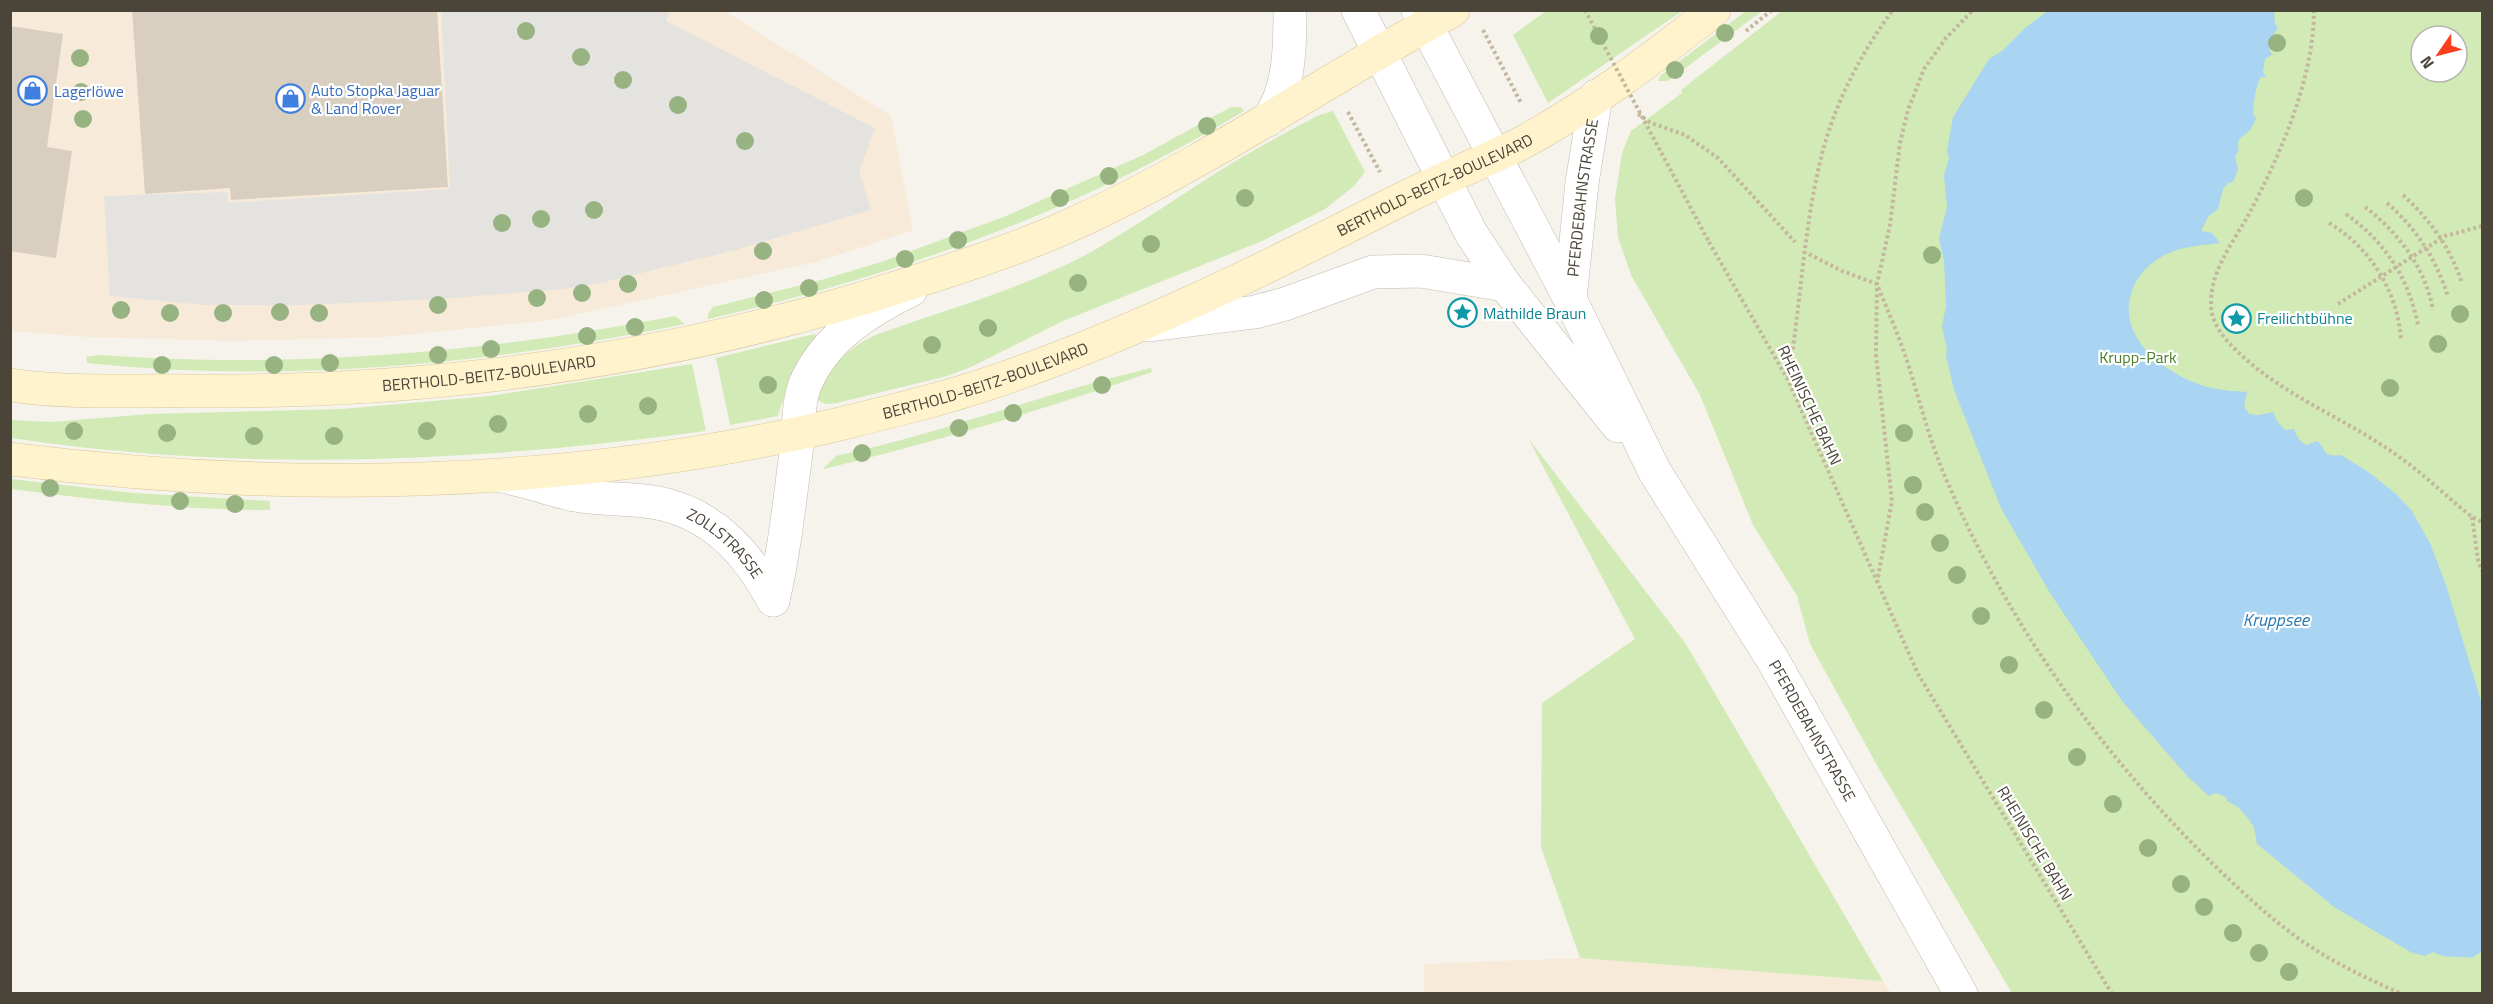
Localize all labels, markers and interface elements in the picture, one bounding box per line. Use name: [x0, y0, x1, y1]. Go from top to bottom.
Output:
north arrow: [2409, 24, 2469, 84]
text: N: [2414, 51, 2440, 74]
shop icon: Lagerlöwe: [17, 75, 49, 107]
place label: Auto Stopka Jaguar & Land Rover: [311, 78, 440, 120]
place label: Lagerlöwe: [54, 79, 124, 103]
shop icon: Auto Stopka Jaguar & Land Rover: [274, 83, 306, 115]
street label: PFERDEBAHNSTRASSE: [1560, 117, 1604, 278]
street label: BERTHOLD-BEITZ-BOULEVARD: [1332, 127, 1537, 242]
place icon: Mathilde Braun: [1446, 297, 1478, 329]
place label: Mathilde Braun: [1483, 301, 1586, 325]
place icon: Freilichtbühne: [2220, 302, 2252, 334]
place label: Freilichtbühne: [2257, 306, 2353, 330]
street label: BERTHOLD-BEITZ-BOULEVARD: [880, 336, 1092, 425]
street label: RHEINISCHE BAHN: [1772, 341, 1848, 469]
park label: Krupp-Park: [2099, 345, 2177, 369]
street label: BERTHOLD-BEITZ-BOULEVARD: [381, 348, 598, 397]
street label: ZOLLSTRASSE: [683, 502, 769, 583]
water label: Kruppsee: [2243, 606, 2311, 633]
street label: PFERDEBAHNSTRASSE: [1763, 655, 1862, 806]
street label: RHEINISCHE BAHN: [1991, 781, 2079, 905]

